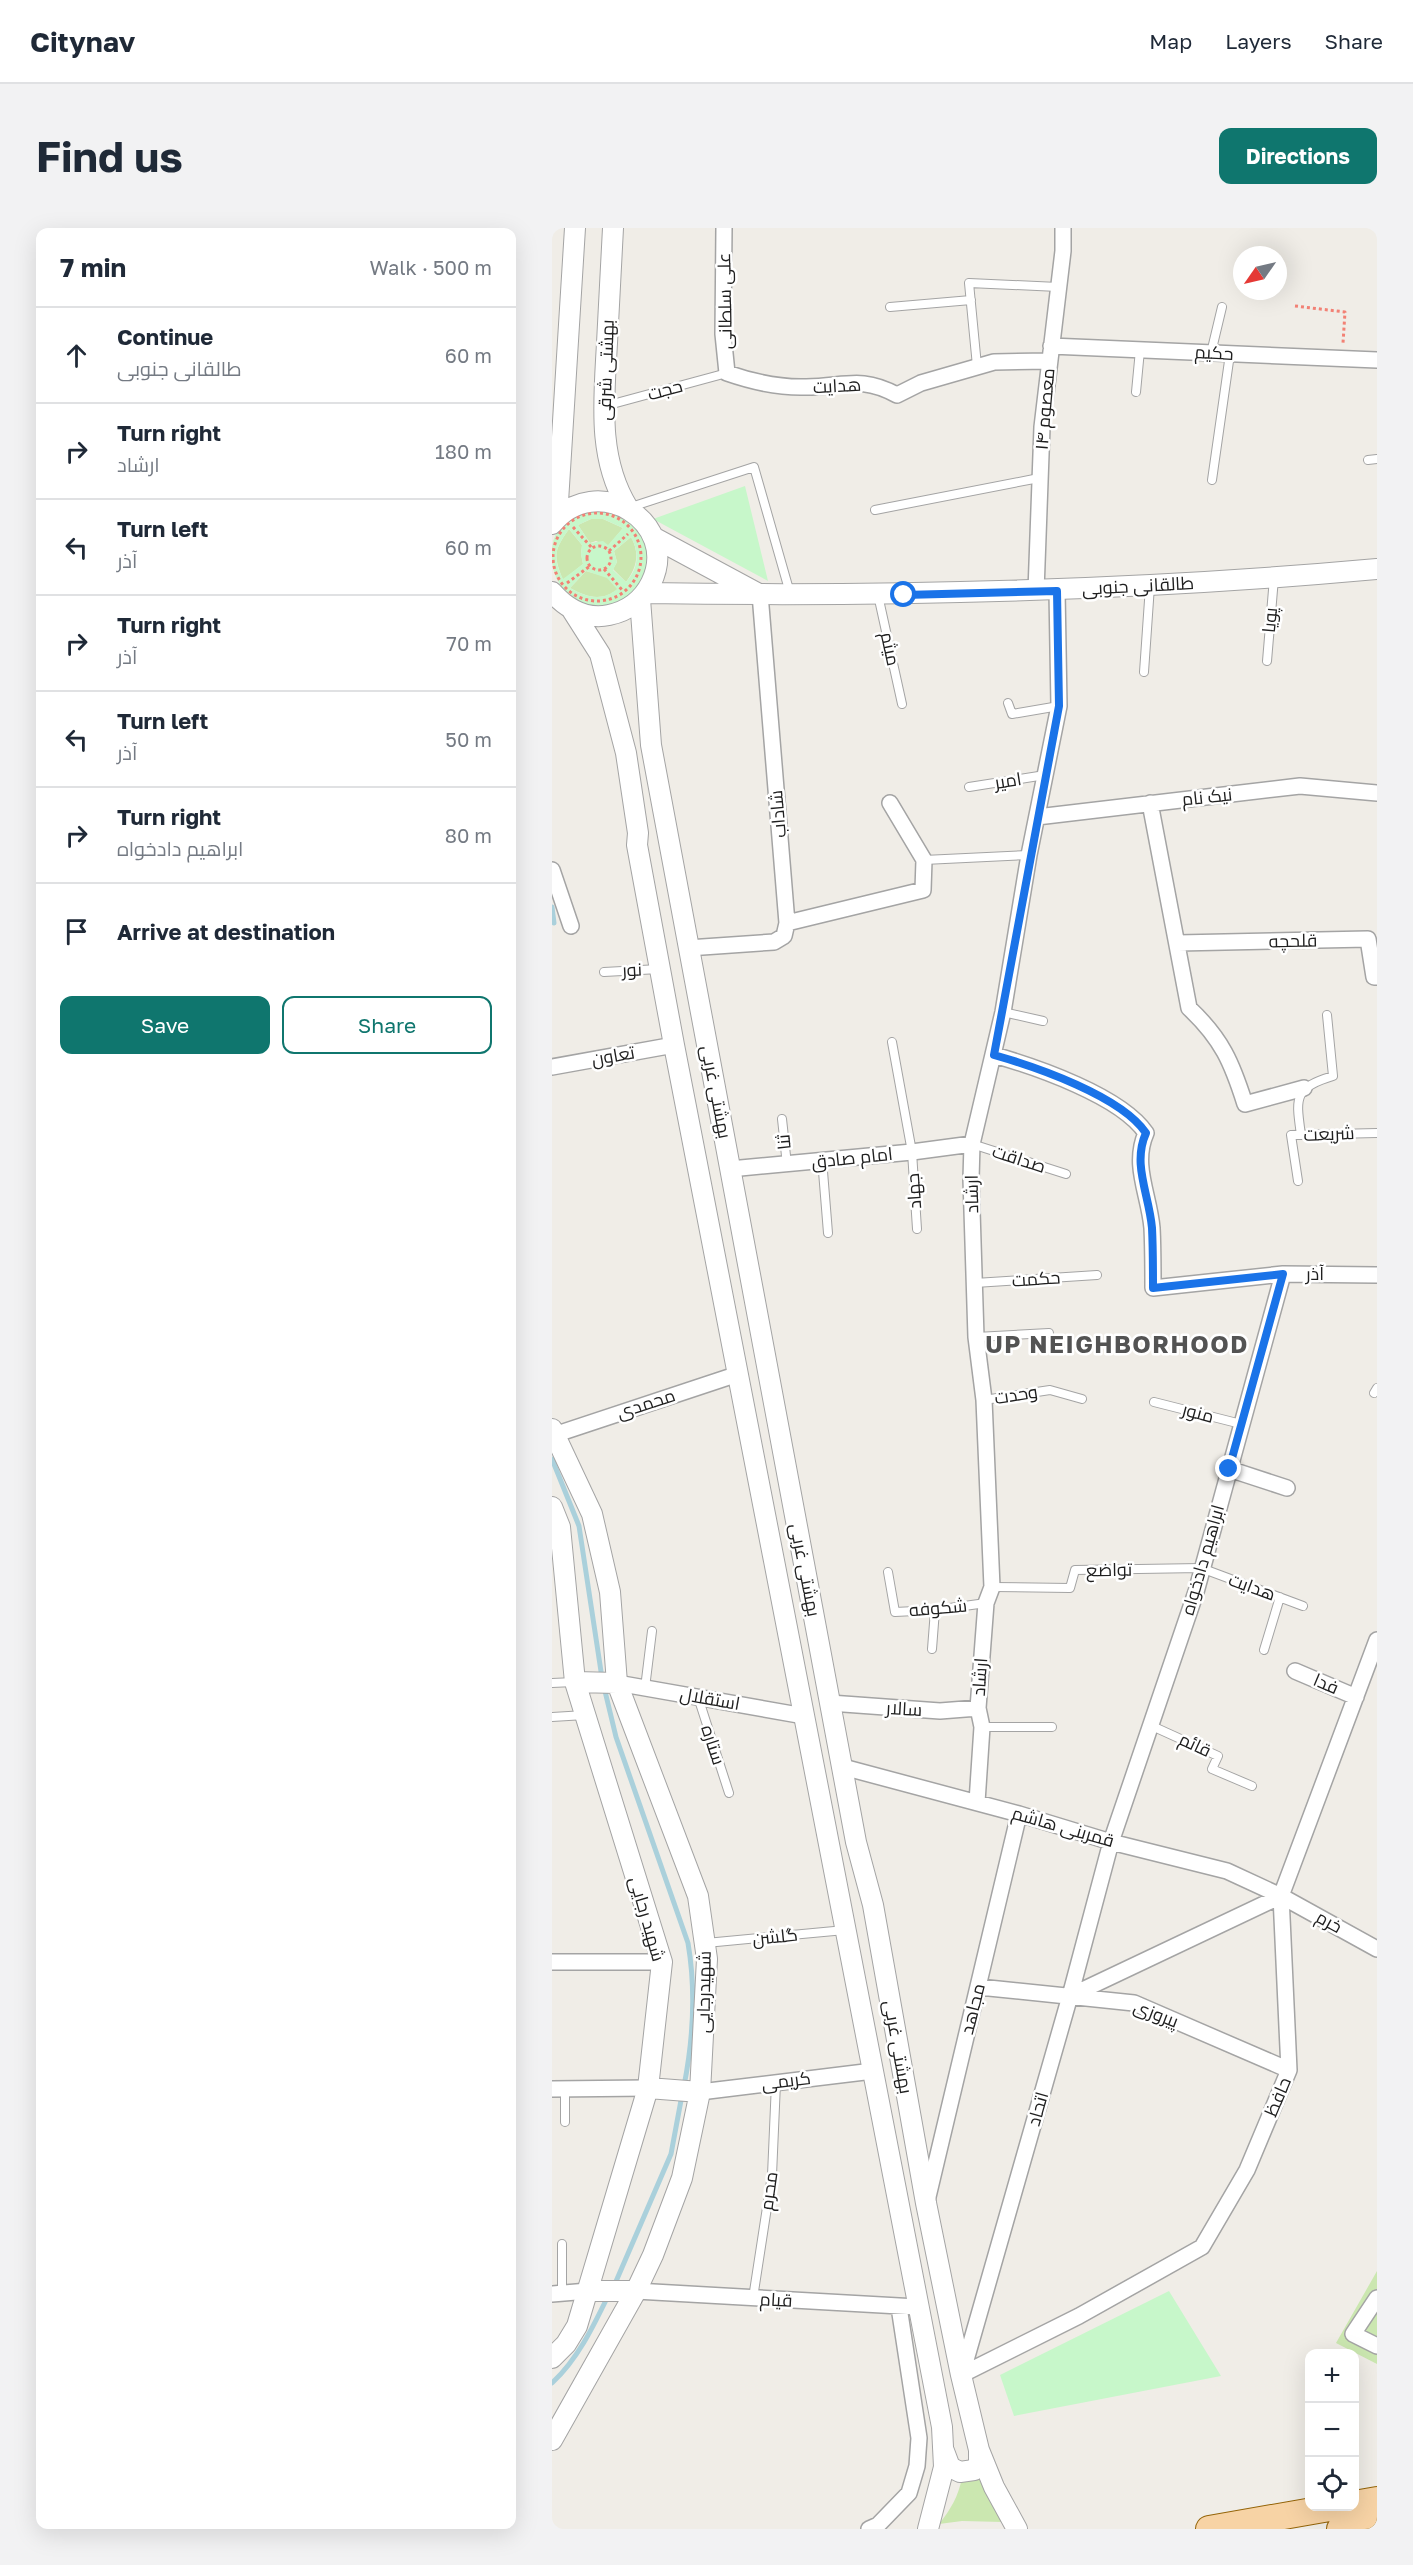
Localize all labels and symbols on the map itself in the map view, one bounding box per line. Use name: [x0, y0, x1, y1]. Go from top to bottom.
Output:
north arrow: [1233, 246, 1287, 300]
street label: علی سلطانی: [712, 253, 737, 349]
street label: بهشتی شرقی: [592, 319, 619, 421]
street label: حکیم: [1194, 340, 1234, 366]
street label: ۱۴ معصوم: [1029, 367, 1061, 451]
street label: هدایت: [812, 373, 862, 397]
street label: حجت: [645, 374, 685, 404]
street label: طالقانی جنوبی: [1081, 571, 1195, 600]
route start: [890, 581, 916, 607]
street label: پویا: [1257, 606, 1283, 634]
street label: میثم: [875, 630, 905, 668]
street label: امیر: [992, 767, 1023, 794]
street label: نیک نام: [1181, 782, 1233, 812]
street label: شاداب: [764, 789, 790, 839]
street label: قلحچه: [1269, 929, 1317, 953]
street label: نور: [620, 957, 643, 982]
street label: تعاون: [590, 1040, 636, 1071]
street label: بهشتی غربی: [696, 1043, 737, 1141]
street label: شریعت: [1303, 1121, 1355, 1146]
street label: ثنا: [771, 1133, 795, 1151]
street label: صداقت: [990, 1139, 1049, 1177]
street label: امام صادق: [810, 1142, 894, 1174]
street label: جهاد: [901, 1172, 926, 1210]
street label: ارشاد: [960, 1175, 983, 1213]
street label: آذر: [1305, 1262, 1324, 1285]
street label: حکمت: [1011, 1265, 1061, 1291]
district label: UP NEIGHBORHOOD: [985, 1329, 1249, 1358]
street label: وحدت: [993, 1380, 1039, 1409]
street label: محمدی: [614, 1383, 678, 1424]
street label: منور: [1179, 1397, 1217, 1428]
route end: [1215, 1455, 1241, 1481]
street label: ابراهیم دادخواه: [1176, 1502, 1230, 1618]
street label: بهشتی غربی: [785, 1521, 826, 1619]
street label: تواضع: [1086, 1558, 1132, 1582]
street label: هدایت: [1226, 1567, 1279, 1605]
street label: شکوفه: [908, 1593, 968, 1622]
street label: ارشاد: [967, 1657, 992, 1697]
street label: فدا: [1310, 1668, 1342, 1698]
street label: استقلال: [678, 1682, 742, 1715]
street label: سالار: [884, 1696, 923, 1721]
street label: ستاره: [696, 1722, 731, 1768]
street label: قائم: [1175, 1727, 1215, 1763]
street label: قمربنی هاشم: [1009, 1801, 1117, 1853]
street label: شهید رجایی: [624, 1874, 671, 1964]
street label: خرم: [1312, 1905, 1346, 1939]
street label: گلشن: [751, 1923, 799, 1950]
street label: شهیدرجایی: [691, 1951, 716, 2033]
street label: مجاهد: [955, 1981, 989, 2036]
street label: پیروزی: [1130, 1995, 1182, 2034]
street label: بهشتی غربی: [879, 1998, 918, 2096]
street label: کریمی: [760, 2066, 812, 2095]
street label: حافظ: [1259, 2074, 1295, 2120]
street label: اتحاد: [1022, 2089, 1052, 2128]
street label: محرم: [754, 2170, 784, 2212]
street label: قیام: [759, 2287, 793, 2313]

